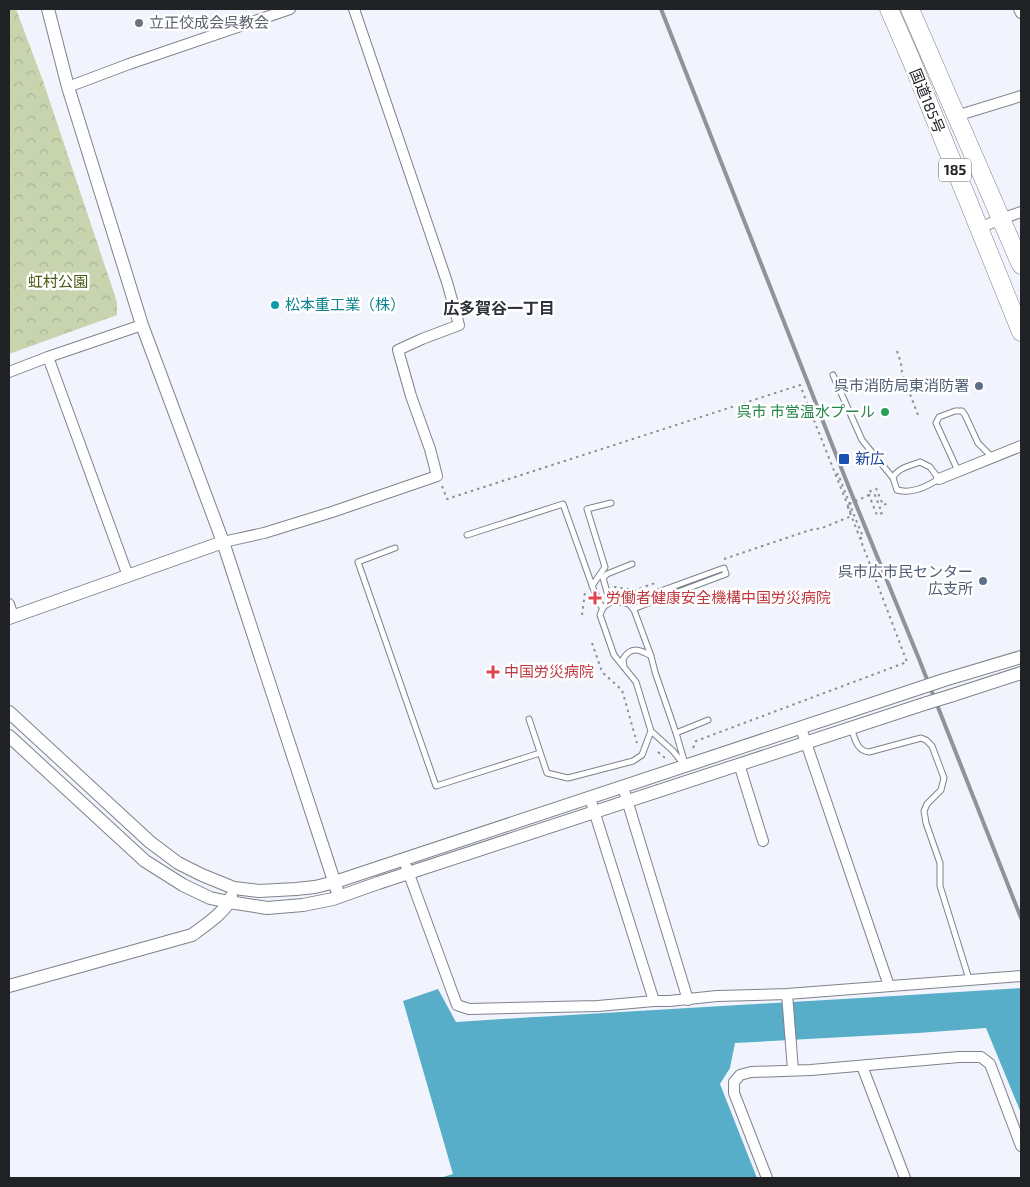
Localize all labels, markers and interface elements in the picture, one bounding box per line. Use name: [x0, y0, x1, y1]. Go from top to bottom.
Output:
place label: 立正佼成会呉教会: [149, 13, 269, 31]
marker: 立正佼成会呉教会: [133, 17, 145, 29]
street label: 国道185号: [907, 66, 949, 136]
road number: 185: [939, 158, 971, 182]
park label: 虹村公園: [28, 272, 88, 290]
place label: 松本重工業（株）: [285, 295, 405, 313]
district label: 広多賀谷一丁目: [443, 298, 555, 317]
marker: 松本重工業（株）: [269, 299, 281, 311]
place label: 呉市消防局東消防署: [834, 376, 969, 394]
marker: 呉市消防局東消防署: [973, 380, 985, 392]
place label: 呉市 市営温水プール: [737, 402, 875, 420]
marker: 呉市 市営温水プール: [879, 406, 891, 418]
place label: 新広: [855, 449, 885, 467]
marker: 新広: [837, 452, 851, 466]
place label: 呉市広市民センター 広支所: [838, 562, 973, 597]
marker: 呉市広市民センター 広支所: [977, 575, 989, 587]
place label: 労働者健康安全機構中国労災病院: [606, 588, 831, 606]
marker: 労働者健康安全機構中国労災病院: [588, 591, 602, 605]
place label: 中国労災病院: [504, 662, 594, 680]
marker: 中国労災病院: [486, 665, 500, 679]

